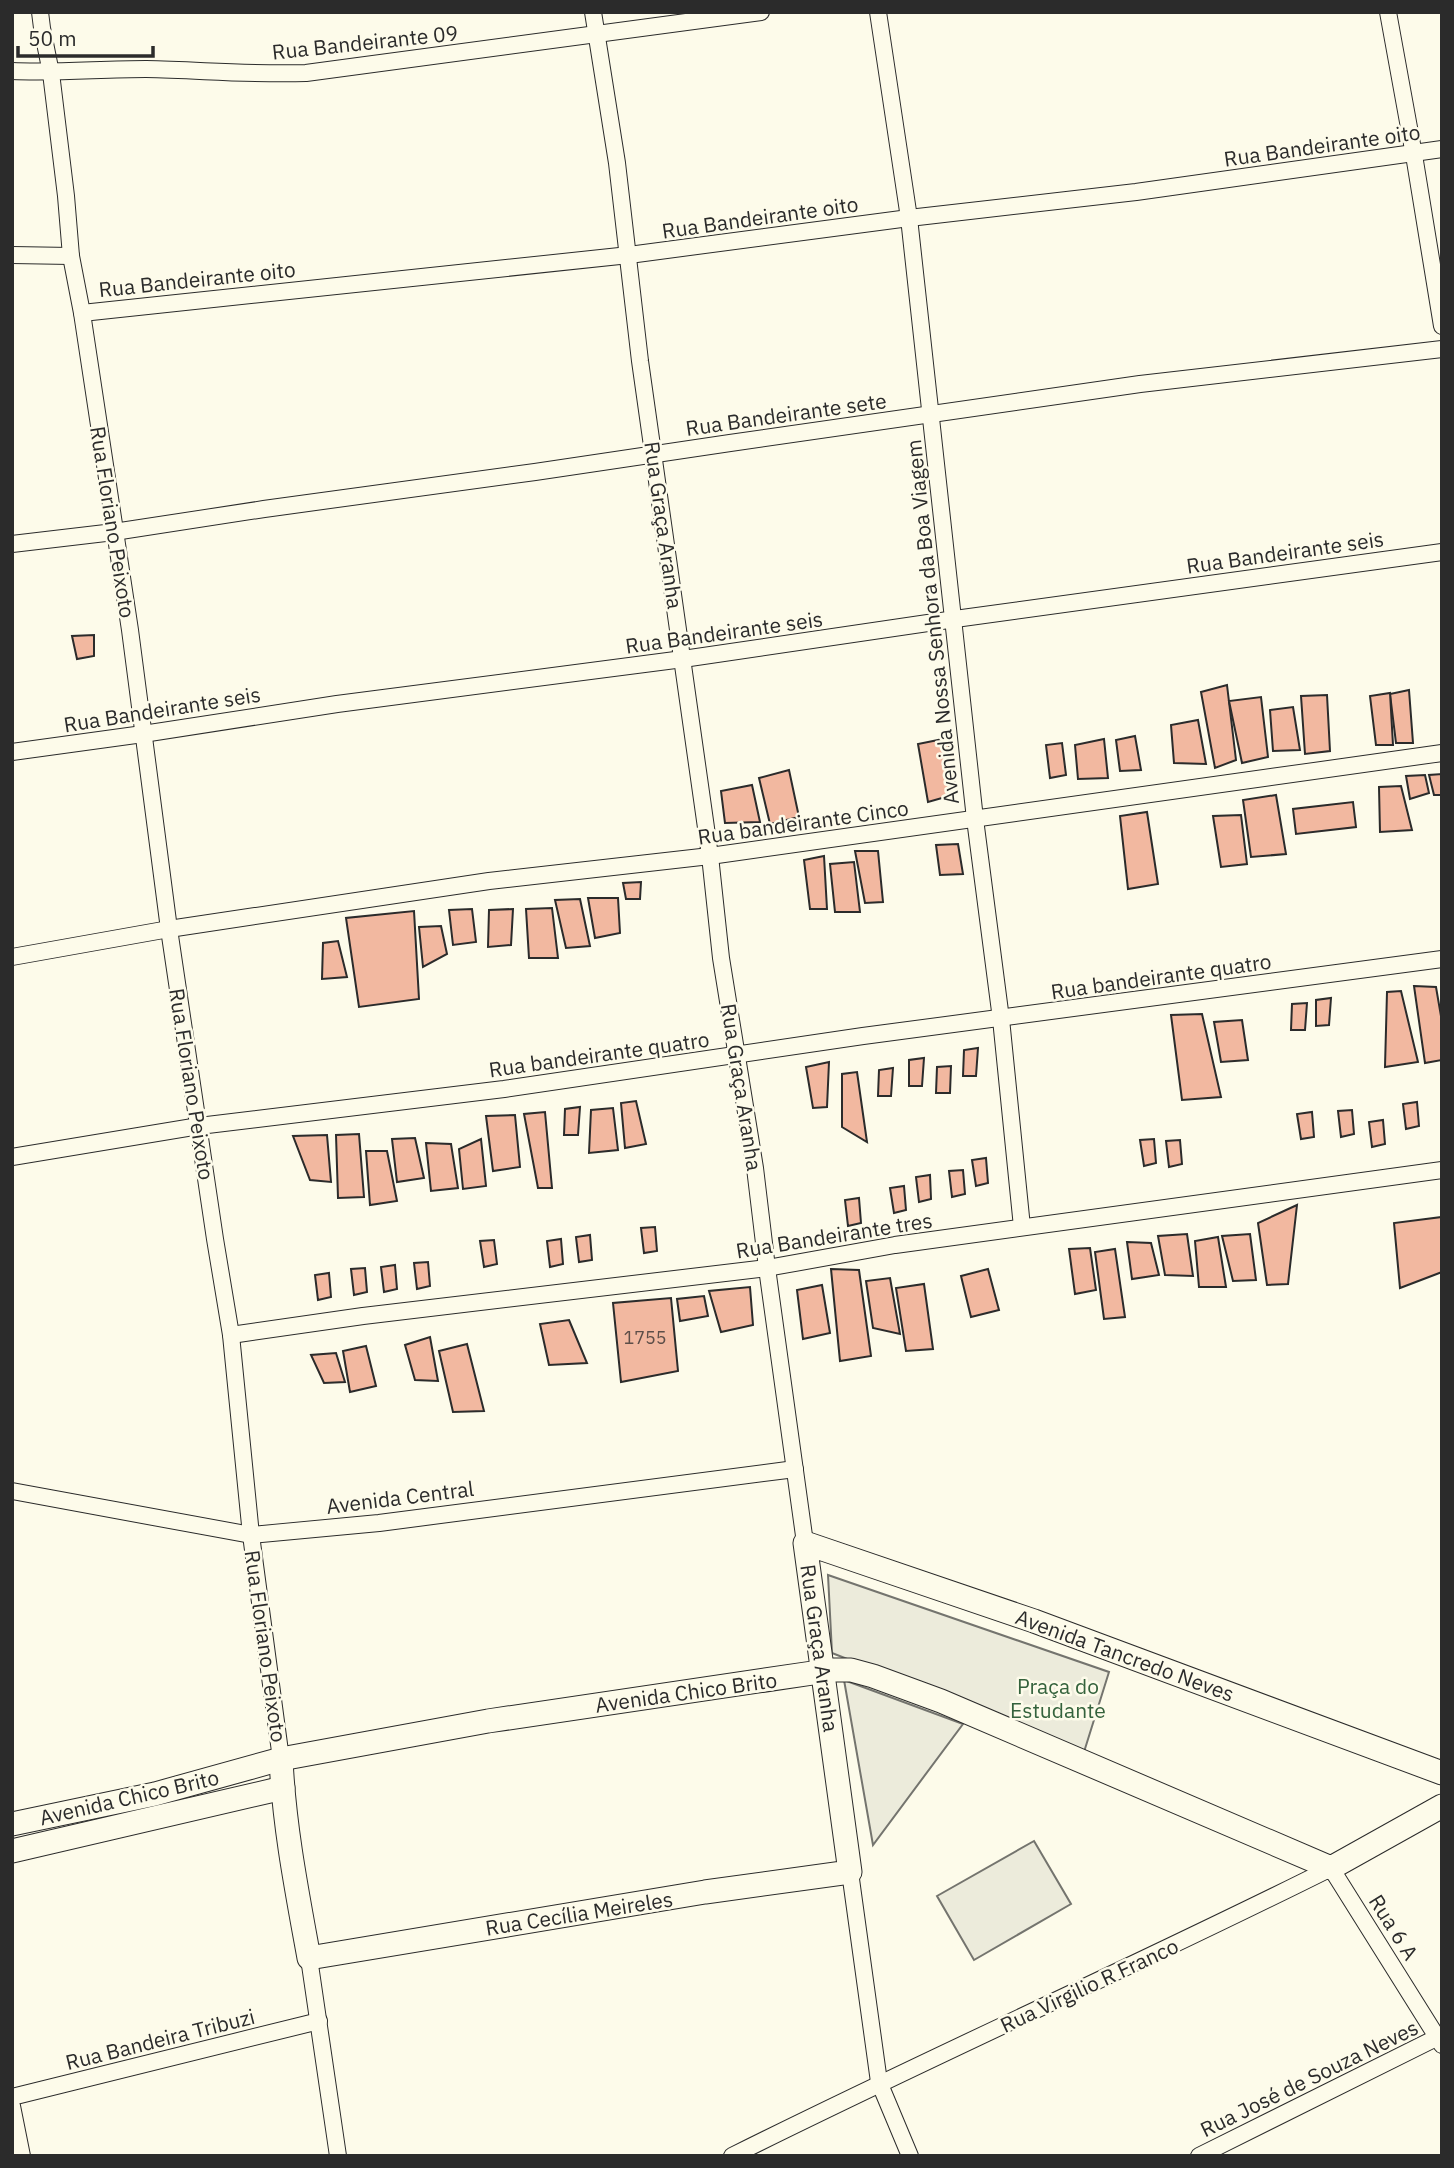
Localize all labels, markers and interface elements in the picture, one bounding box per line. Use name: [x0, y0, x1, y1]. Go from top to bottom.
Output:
scale bar: [18, 14, 152, 58]
street label: Rua Bandeirante 09: [271, 18, 459, 66]
text: 50 m: [28, 24, 77, 52]
street label: Rua Bandeirante oito: [1222, 117, 1422, 173]
street label: Rua Bandeirante oito: [660, 189, 860, 245]
street label: Rua Bandeirante oito: [97, 255, 297, 303]
street label: Rua Bandeirante sete: [684, 386, 888, 442]
street label: Rua Floriano Peixoto: [84, 424, 142, 620]
street label: Avenida Nossa Senhora da Boa Viagem: [899, 438, 965, 806]
street label: Rua Graça Aranha: [638, 439, 690, 611]
street label: Rua Bandeirante seis: [1184, 524, 1386, 580]
street label: Rua Bandeirante seis: [623, 604, 825, 660]
street label: Rua Bandeirante seis: [61, 680, 263, 738]
street label: Rua bandeirante Cinco: [696, 793, 910, 851]
street label: Rua bandeirante quatro: [1049, 947, 1273, 1005]
street label: Rua Floriano Peixoto: [163, 986, 221, 1182]
street label: Rua Graça Aranha: [715, 1001, 769, 1173]
street label: Rua bandeirante quatro: [487, 1025, 711, 1083]
street label: Rua Bandeirante tres: [734, 1206, 934, 1264]
house number: 1755: [623, 1326, 667, 1349]
street label: Avenida Central: [325, 1474, 476, 1520]
street label: Rua Floriano Peixoto: [239, 1548, 293, 1744]
street label: Rua Graça Aranha: [794, 1562, 846, 1734]
street label: Avenida Tancredo Neves: [1012, 1602, 1238, 1708]
street label: Avenida Chico Brito: [593, 1665, 779, 1719]
park label: Praça do Estudante: [1010, 1672, 1106, 1724]
street label: Avenida Chico Brito: [37, 1763, 221, 1831]
street label: Rua Cecília Meireles: [483, 1884, 675, 1942]
street label: Rua 6 A: [1363, 1889, 1425, 1965]
street label: Rua Virgilio R Franco: [995, 1931, 1183, 2039]
street label: Rua Bandeira Tribuzi: [62, 2002, 258, 2076]
street label: Rua José de Souza Neves: [1195, 2013, 1423, 2143]

